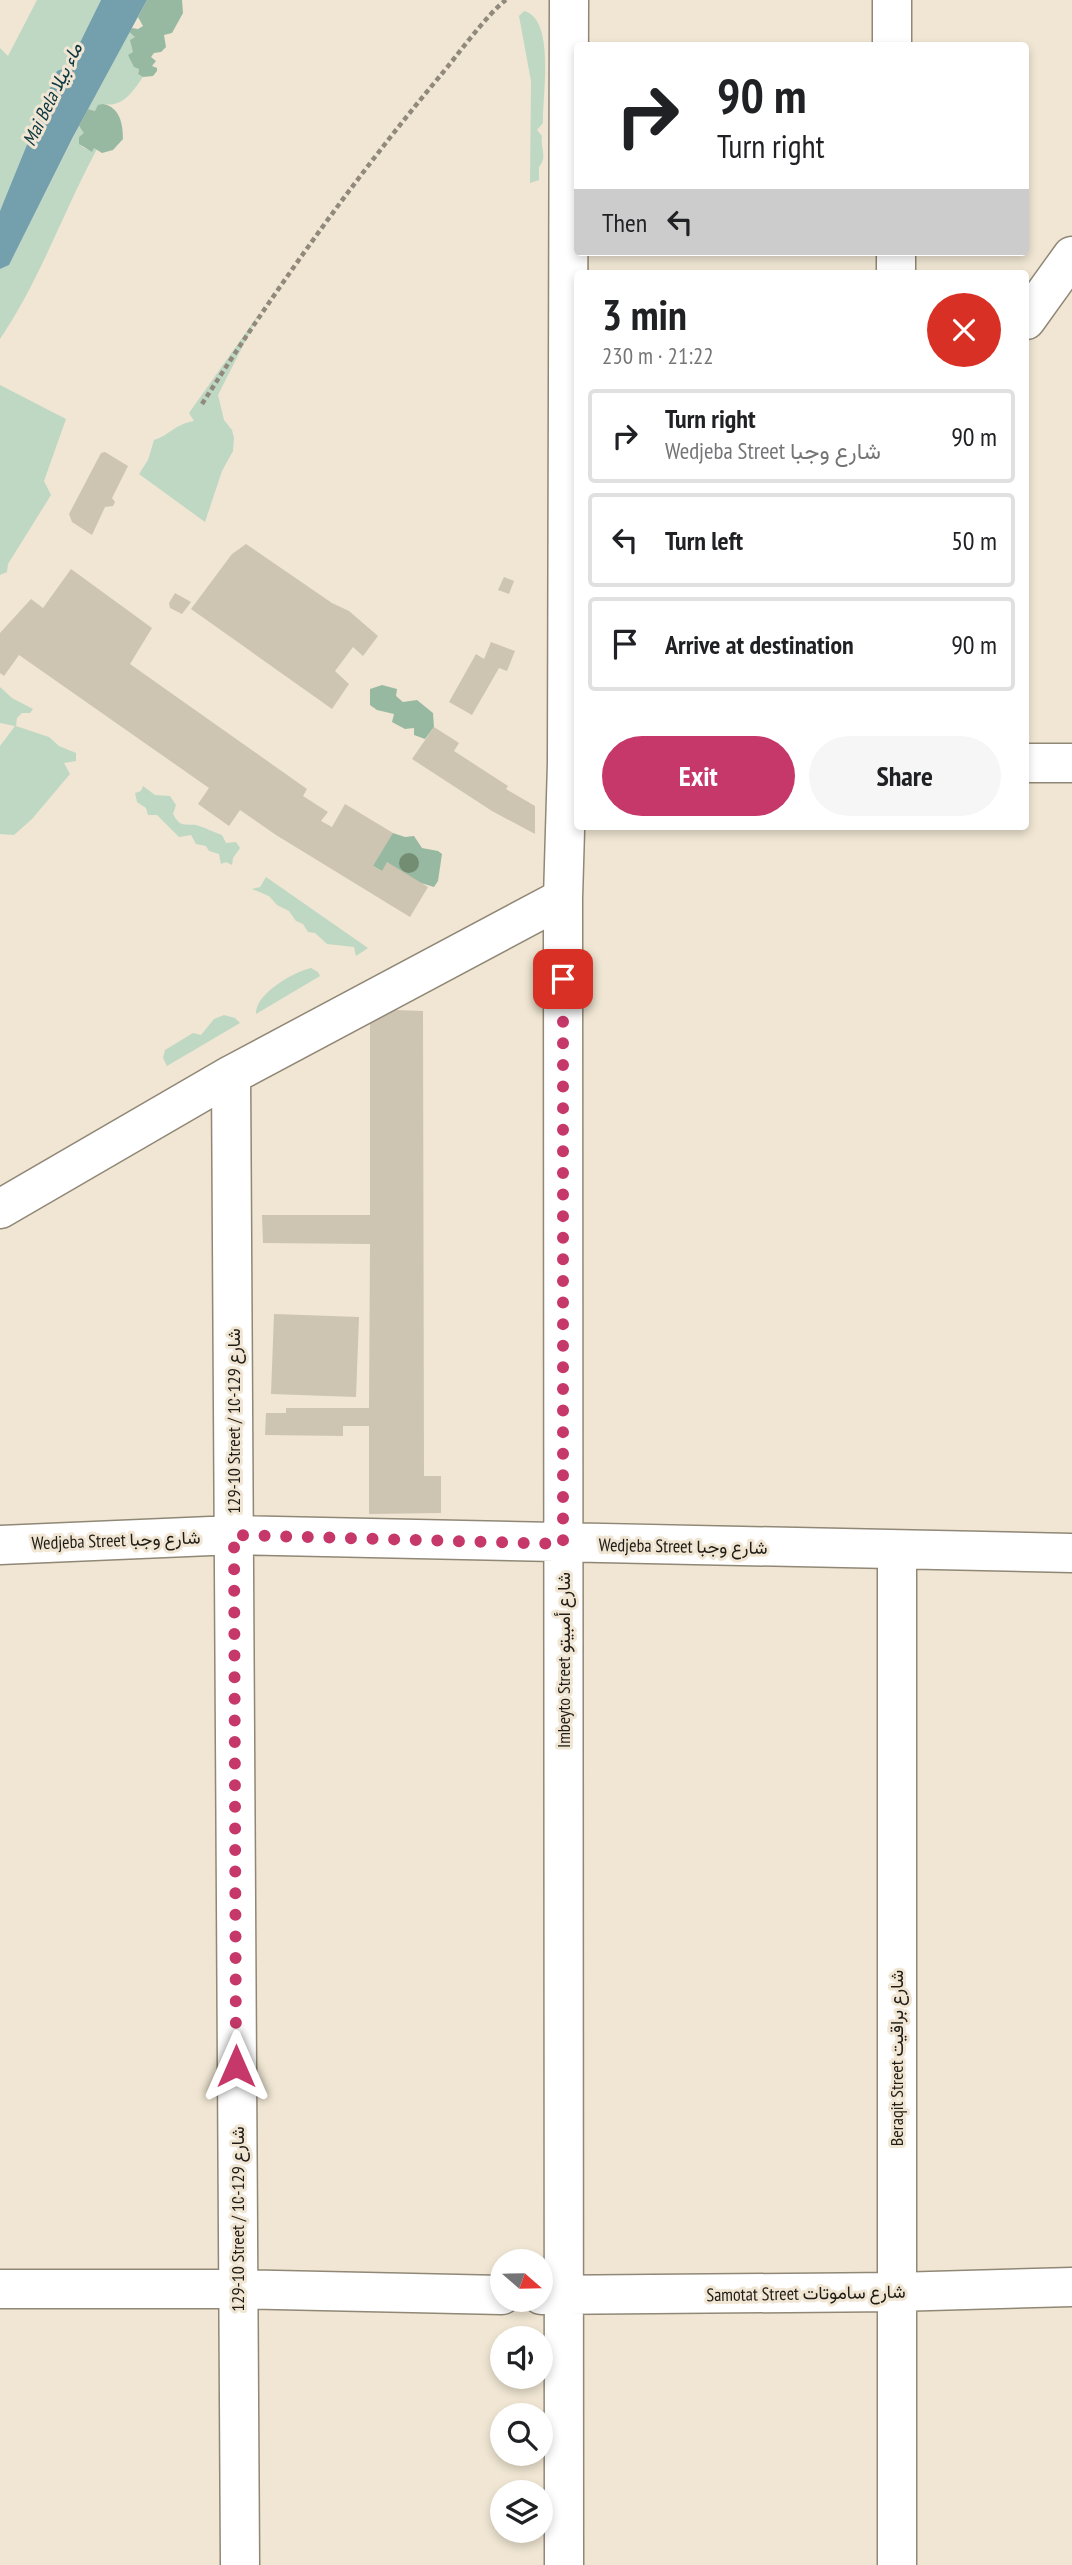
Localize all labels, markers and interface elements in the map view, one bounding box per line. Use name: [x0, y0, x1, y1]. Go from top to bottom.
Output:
water label: Mai Bela ماء بيلا: [17, 38, 88, 149]
text: 90 m: [717, 63, 806, 127]
icon: right: [602, 70, 693, 161]
text: Turn right: [717, 125, 825, 167]
icon: left: [661, 203, 699, 241]
text: Then: [602, 206, 647, 239]
text: 3 min: [602, 287, 687, 342]
button: close: [927, 293, 1001, 367]
text: 230 m · 21:22: [602, 341, 714, 370]
text: Turn right: [665, 402, 756, 435]
icon: right: [606, 417, 644, 455]
text: 90 m: [951, 420, 997, 453]
text: Wedjeba Street شارع وجبا: [665, 436, 881, 465]
icon: left: [606, 521, 644, 559]
text: Turn left: [665, 524, 743, 557]
text: 50 m: [951, 524, 997, 557]
icon: arrive: [606, 625, 644, 663]
text: Arrive at destination: [665, 628, 854, 661]
text: 90 m: [951, 628, 997, 661]
button: Exit: [602, 736, 795, 816]
button: Share: [809, 736, 1001, 816]
pin: [533, 949, 593, 1009]
icon: arrive: [544, 960, 582, 998]
street label: 129-10 Street / شارع 129-10: [222, 1328, 246, 1514]
street label: Wedjeba Street شارع وجبا: [31, 1526, 201, 1555]
street label: Wedjeba Street شارع وجبا: [598, 1533, 768, 1560]
street label: Imbeyto Street شارع أمبيتو: [552, 1572, 576, 1748]
street label: Beraqit Street شارع براقيت: [885, 1970, 909, 2146]
position arrow: [199, 2029, 273, 2103]
street label: 129-10 Street / شارع 129-10: [226, 2126, 250, 2312]
north arrow: [490, 2249, 553, 2312]
map controls: [490, 2249, 553, 2543]
street label: Samotat Street شارع ساموتات: [706, 2280, 906, 2307]
button: sound: [490, 2326, 553, 2389]
button: search: [490, 2403, 553, 2466]
button: layers: [490, 2480, 553, 2543]

